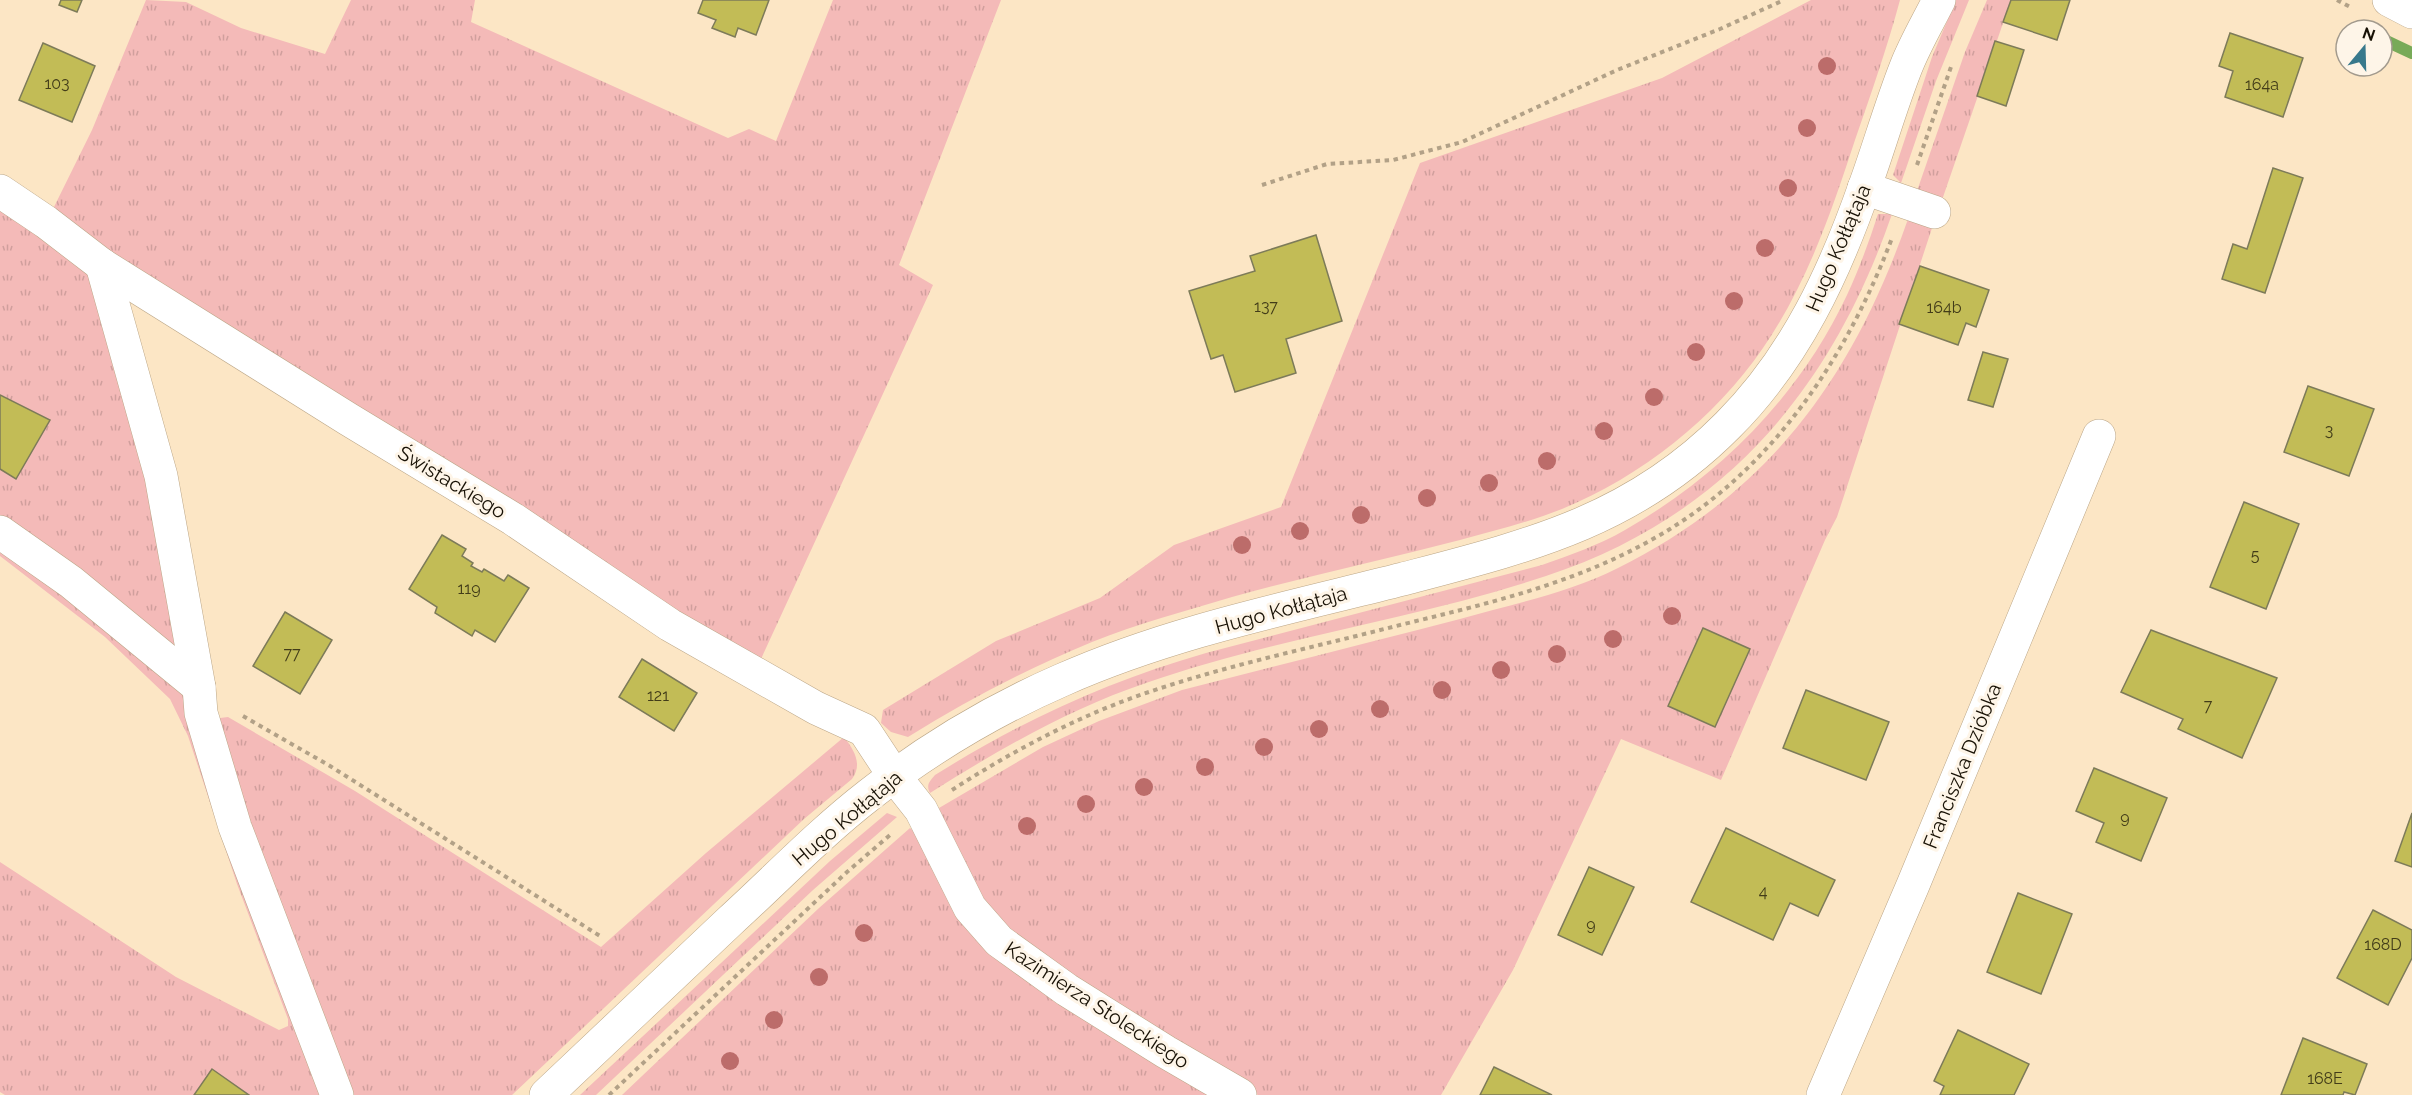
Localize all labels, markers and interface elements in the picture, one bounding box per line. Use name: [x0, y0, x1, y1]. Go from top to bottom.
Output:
north arrow: [2334, 18, 2394, 78]
text: N: [2360, 23, 2378, 45]
house number: 103: [44, 74, 70, 93]
house number: 164a: [2245, 75, 2279, 94]
street label: Hugo Kołłątaja: [1800, 181, 1876, 315]
house number: 137: [1254, 297, 1278, 316]
house number: 164b: [1926, 298, 1962, 317]
house number: 3: [2325, 421, 2333, 440]
street label: Świstackiego: [394, 440, 511, 524]
house number: 5: [2251, 546, 2260, 565]
house number: 119: [457, 579, 481, 598]
street label: Hugo Kołłątaja: [1212, 581, 1350, 639]
house number: 77: [283, 644, 301, 663]
street label: Franciszka Dzióbka: [1918, 680, 2006, 852]
house number: 121: [647, 686, 669, 705]
house number: 7: [2204, 696, 2213, 715]
street label: Hugo Kołłątaja: [787, 765, 907, 871]
house number: 9: [2120, 808, 2130, 827]
house number: 4: [1759, 882, 1768, 901]
house number: 9: [1586, 915, 1596, 934]
house number: 168D: [2364, 935, 2402, 954]
street label: Kazimierza Stoleckiego: [1000, 936, 1194, 1074]
house number: 168E: [2307, 1069, 2343, 1088]

